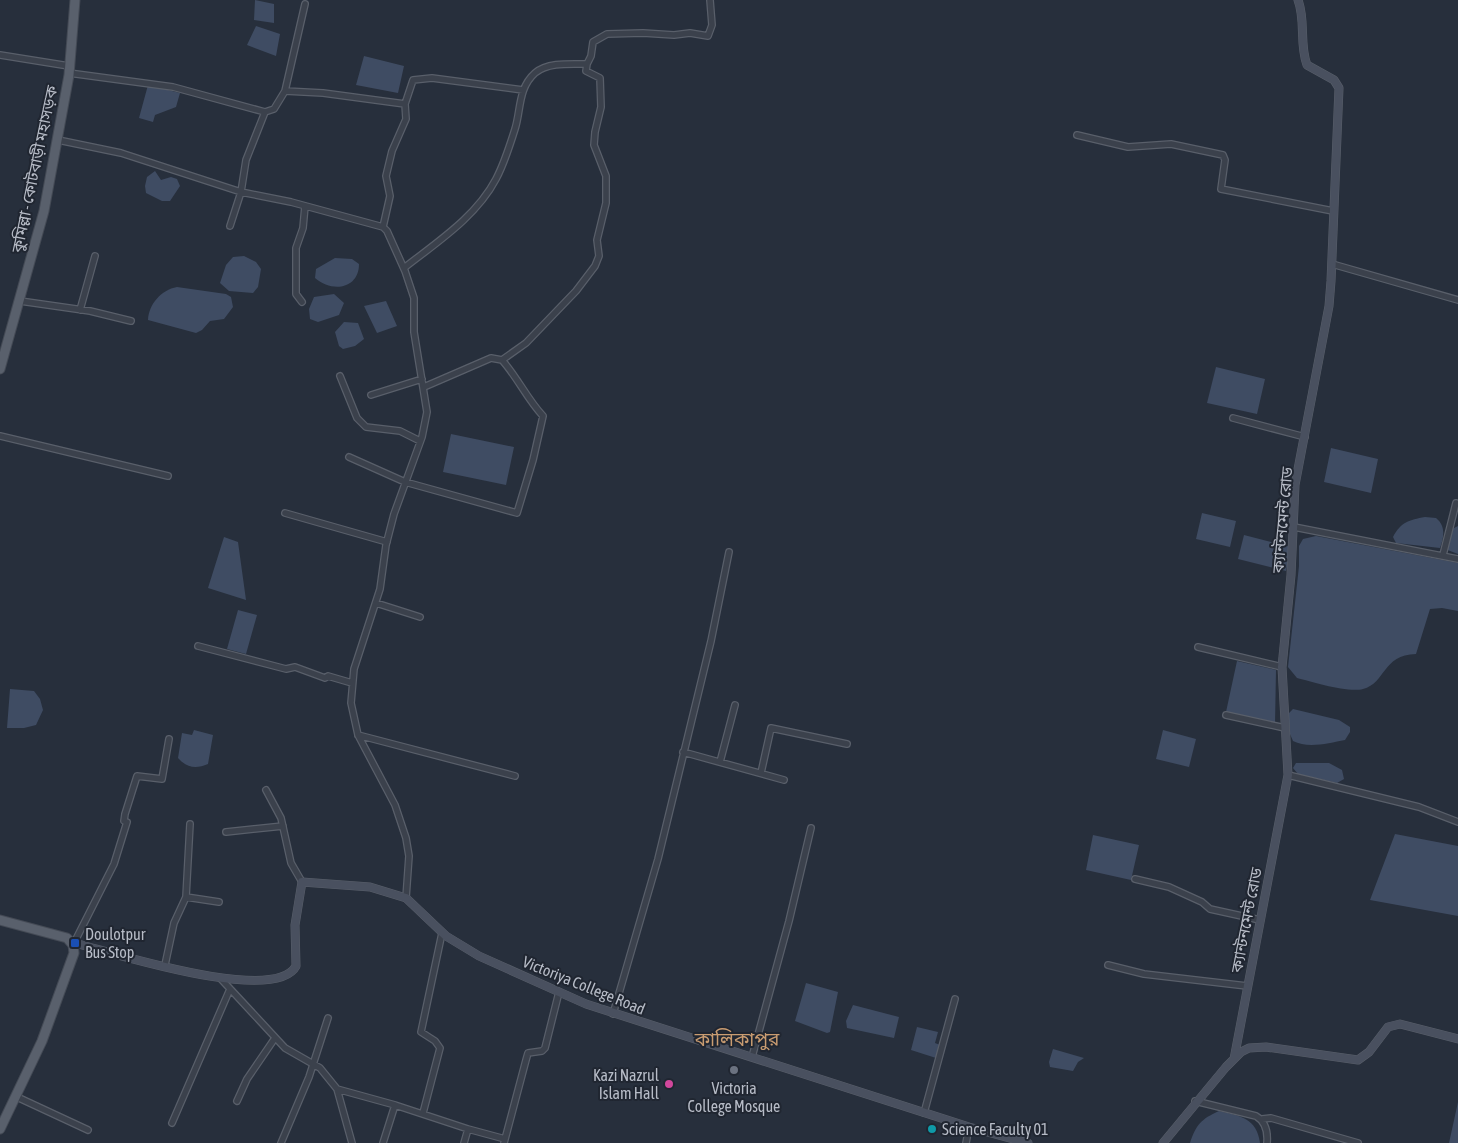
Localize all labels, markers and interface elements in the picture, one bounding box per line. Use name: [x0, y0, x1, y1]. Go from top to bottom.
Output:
street label: কুমিল্লা - কোটবাড়ী মহাসড়ক: [7, 83, 62, 255]
street label: ক্যান্টনমেন্ট রোড: [1268, 466, 1296, 575]
street label: ক্যান্টনমেন্ট রোড: [1227, 865, 1265, 975]
place label: Doulotpur Bus Stop: [85, 925, 146, 962]
marker: Doulotpur Bus Stop: [69, 937, 81, 949]
street label: Victoriya College Road: [520, 952, 648, 1019]
district label: কালিকাপুর: [694, 1028, 780, 1051]
marker: Victoria College Mosque: [728, 1064, 740, 1076]
place label: Kazi Nazrul Islam Hall: [593, 1066, 660, 1102]
marker: Kazi Nazrul Islam Hall: [663, 1078, 675, 1090]
place label: Victoria College Mosque: [688, 1079, 780, 1116]
place label: Science Faculty 01: [942, 1120, 1049, 1139]
marker: Science Faculty 01: [926, 1123, 938, 1135]

